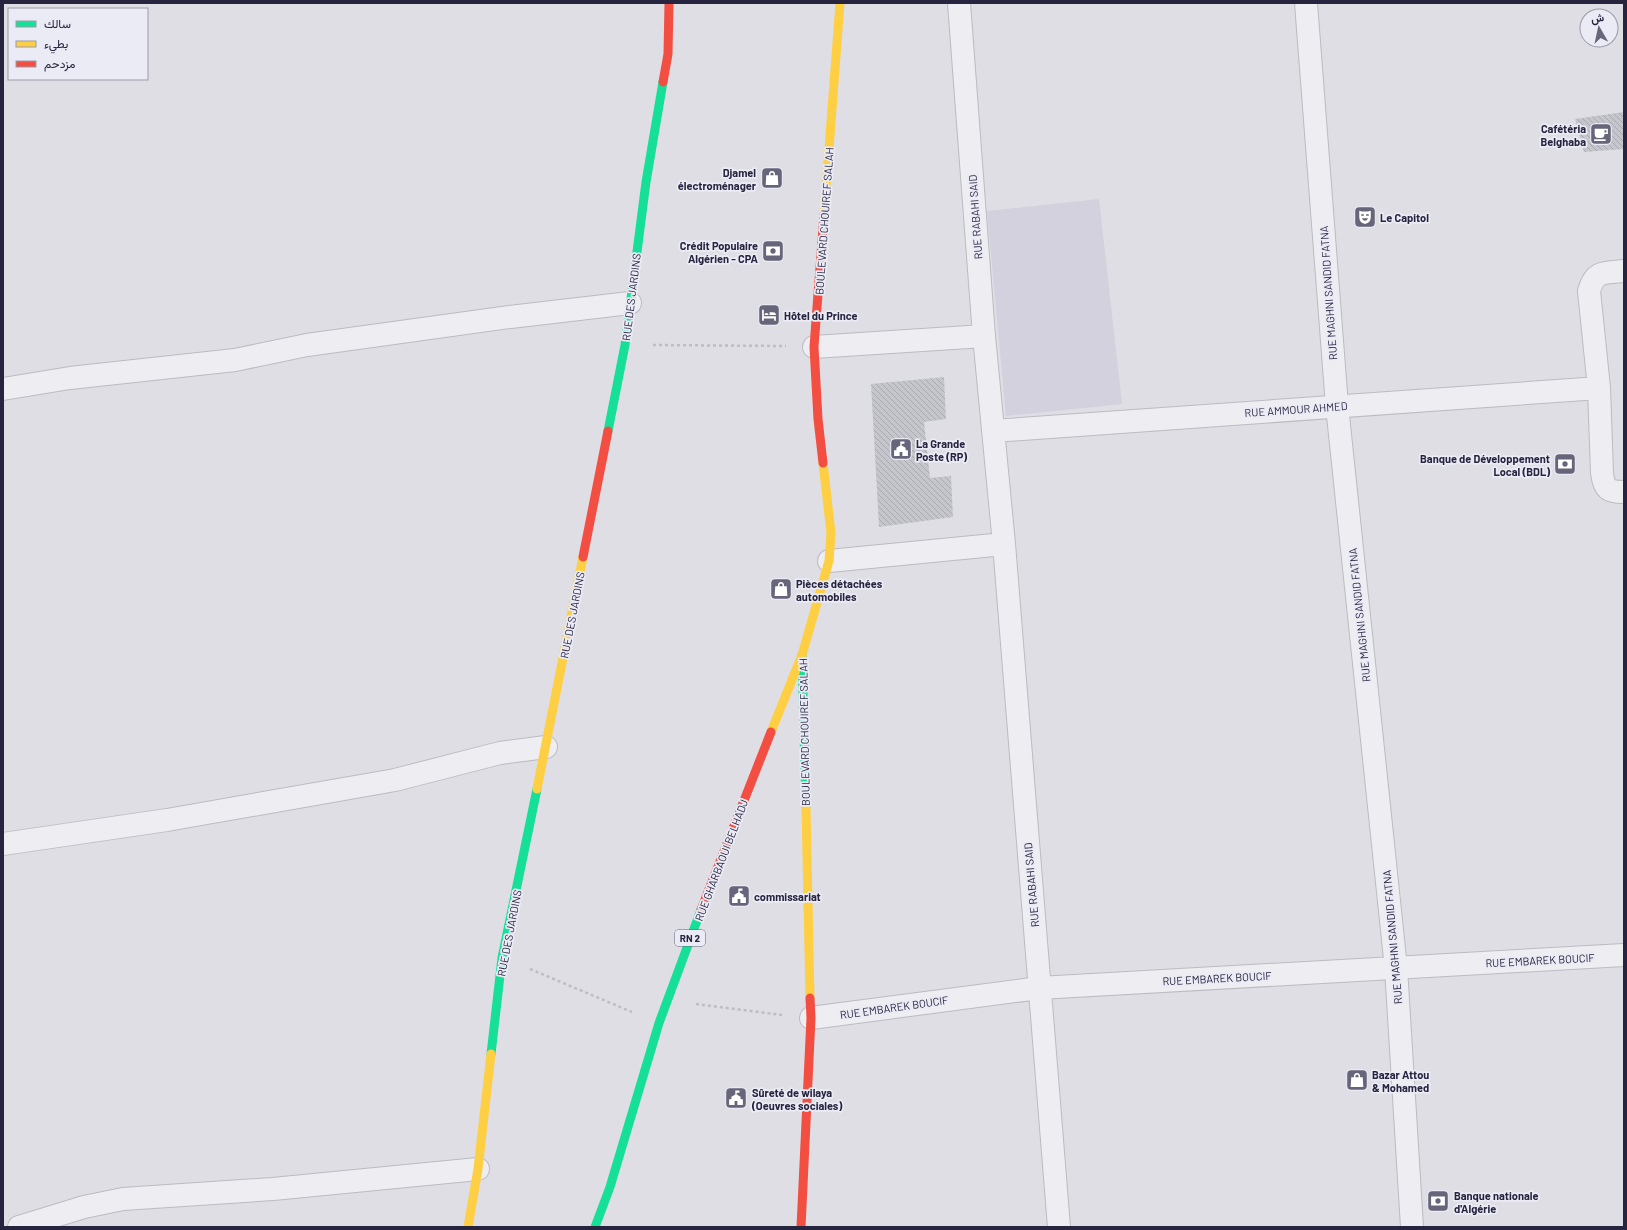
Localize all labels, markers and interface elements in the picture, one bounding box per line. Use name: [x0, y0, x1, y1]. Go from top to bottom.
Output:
legend: [8, 8, 148, 80]
north arrow: [1579, 8, 1619, 48]
text: ش: [1590, 10, 1605, 26]
text: سالك: [44, 16, 71, 30]
text: بطيء: [44, 36, 68, 54]
text: مزدحم: [44, 56, 75, 72]
cafe icon: Cafétéria Belghaba: [1588, 121, 1614, 147]
place label: Cafétéria Belghaba: [1541, 122, 1586, 148]
street label: BOULEVARD CHOUIREF SALAH: [812, 147, 836, 295]
shop icon: Djamel électroménager: [759, 165, 785, 191]
place label: Djamel électroménager: [678, 166, 757, 192]
street label: RUE RABAHI SAID: [966, 174, 984, 260]
theatre icon: Le Capitol: [1352, 204, 1378, 230]
place label: Le Capitol: [1380, 211, 1429, 224]
street label: RUE MAGHNI SANDID FATNA: [1317, 225, 1339, 361]
bank icon: Crédit Populaire Algérien - CPA: [760, 238, 786, 264]
place label: Crédit Populaire Algérien - CPA: [680, 239, 759, 265]
street label: RUE DES JARDINS: [619, 253, 643, 341]
hotel icon: Hôtel du Prince: [756, 302, 782, 328]
place label: Hôtel du Prince: [784, 309, 858, 322]
street label: RUE AMMOUR AHMED: [1244, 399, 1348, 419]
public building icon: La Grande Poste (RP): [888, 436, 914, 462]
place label: La Grande Poste (RP): [916, 437, 967, 463]
bank icon: Banque de Développement Local (BDL): [1552, 451, 1578, 477]
place label: Banque de Développement Local (BDL): [1420, 452, 1550, 478]
street label: RUE MAGHNI SANDID FATNA: [1345, 547, 1372, 683]
street label: RUE DES JARDINS: [557, 571, 587, 659]
shop icon: Pièces détachées automobiles: [768, 576, 794, 602]
place label: Pièces détachées automobiles: [796, 577, 883, 603]
street label: BOULEVARD CHOUIREF SALAH: [796, 658, 812, 806]
street label: RUE GHARBAOUI BELHADJ: [692, 797, 750, 923]
street label: RUE RABAHI SAID: [1021, 842, 1041, 928]
street label: RUE MAGHNI SANDID FATNA: [1380, 869, 1404, 1005]
public building icon: commissariat: [726, 883, 752, 909]
street label: RUE DES JARDINS: [494, 889, 524, 977]
place label: commissariat: [754, 890, 821, 903]
road number: RN 2: [675, 930, 705, 946]
street label: RUE EMBAREK BOUCIF: [1485, 951, 1595, 969]
street label: RUE EMBAREK BOUCIF: [1162, 969, 1272, 987]
street label: RUE EMBAREK BOUCIF: [839, 993, 949, 1021]
shop icon: Bazar Attou & Mohamed: [1344, 1067, 1370, 1093]
place label: Bazar Attou & Mohamed: [1372, 1068, 1429, 1094]
public building icon: Sûreté de wilaya (Oeuvres sociales): [723, 1085, 749, 1111]
place label: Sûreté de wilaya (Oeuvres sociales): [751, 1086, 842, 1112]
bank icon: Banque nationale d'Algérie: [1425, 1188, 1451, 1214]
place label: Banque nationale d'Algérie: [1454, 1189, 1538, 1215]

